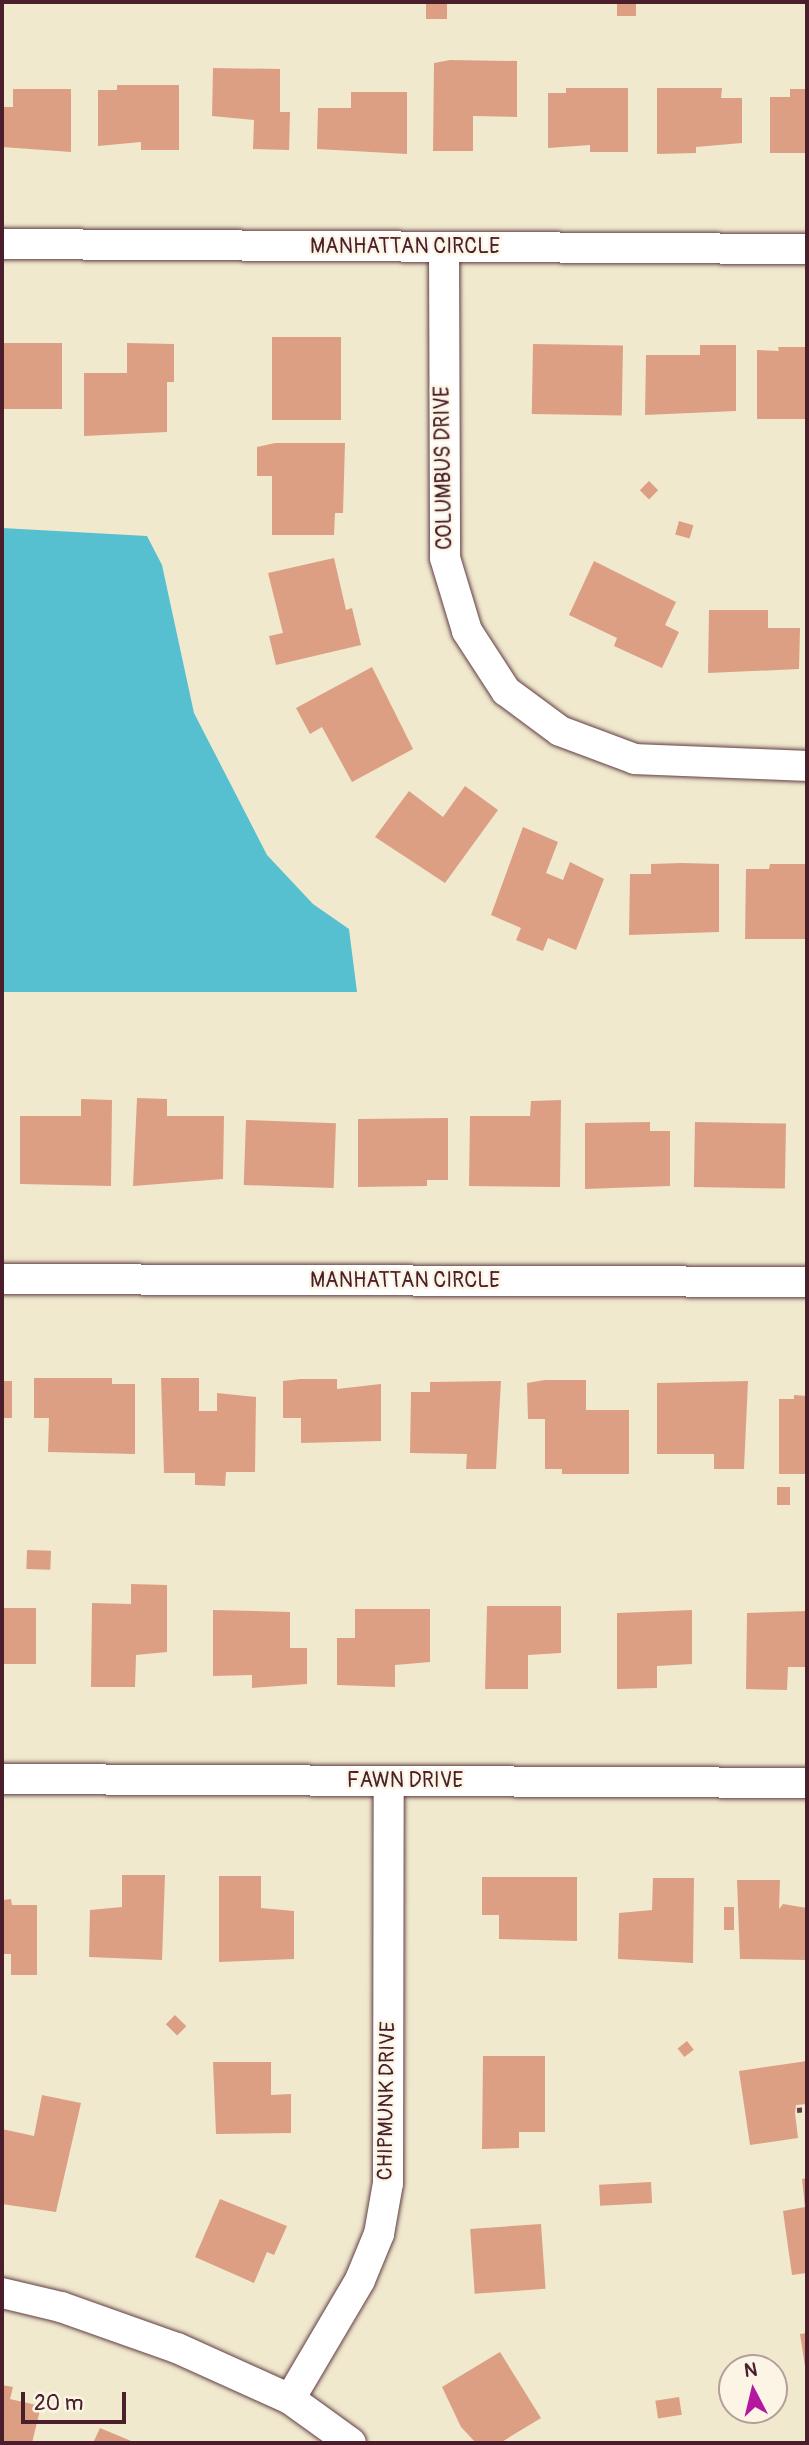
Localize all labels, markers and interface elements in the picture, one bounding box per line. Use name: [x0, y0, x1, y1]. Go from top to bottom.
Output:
street label: MANHATTAN CIRCLE: [310, 234, 500, 260]
street label: COLUMBUS DRIVE: [430, 386, 458, 550]
street label: MANHATTAN CIRCLE: [310, 1268, 500, 1294]
street label: FAWN DRIVE: [347, 1768, 463, 1794]
street label: CHIPMUNK DRIVE: [373, 2021, 401, 2181]
north arrow: [718, 2354, 788, 2424]
text: N: [743, 2357, 759, 2383]
scale bar: [24, 2378, 130, 2422]
text: 20 m: [34, 2390, 83, 2417]

